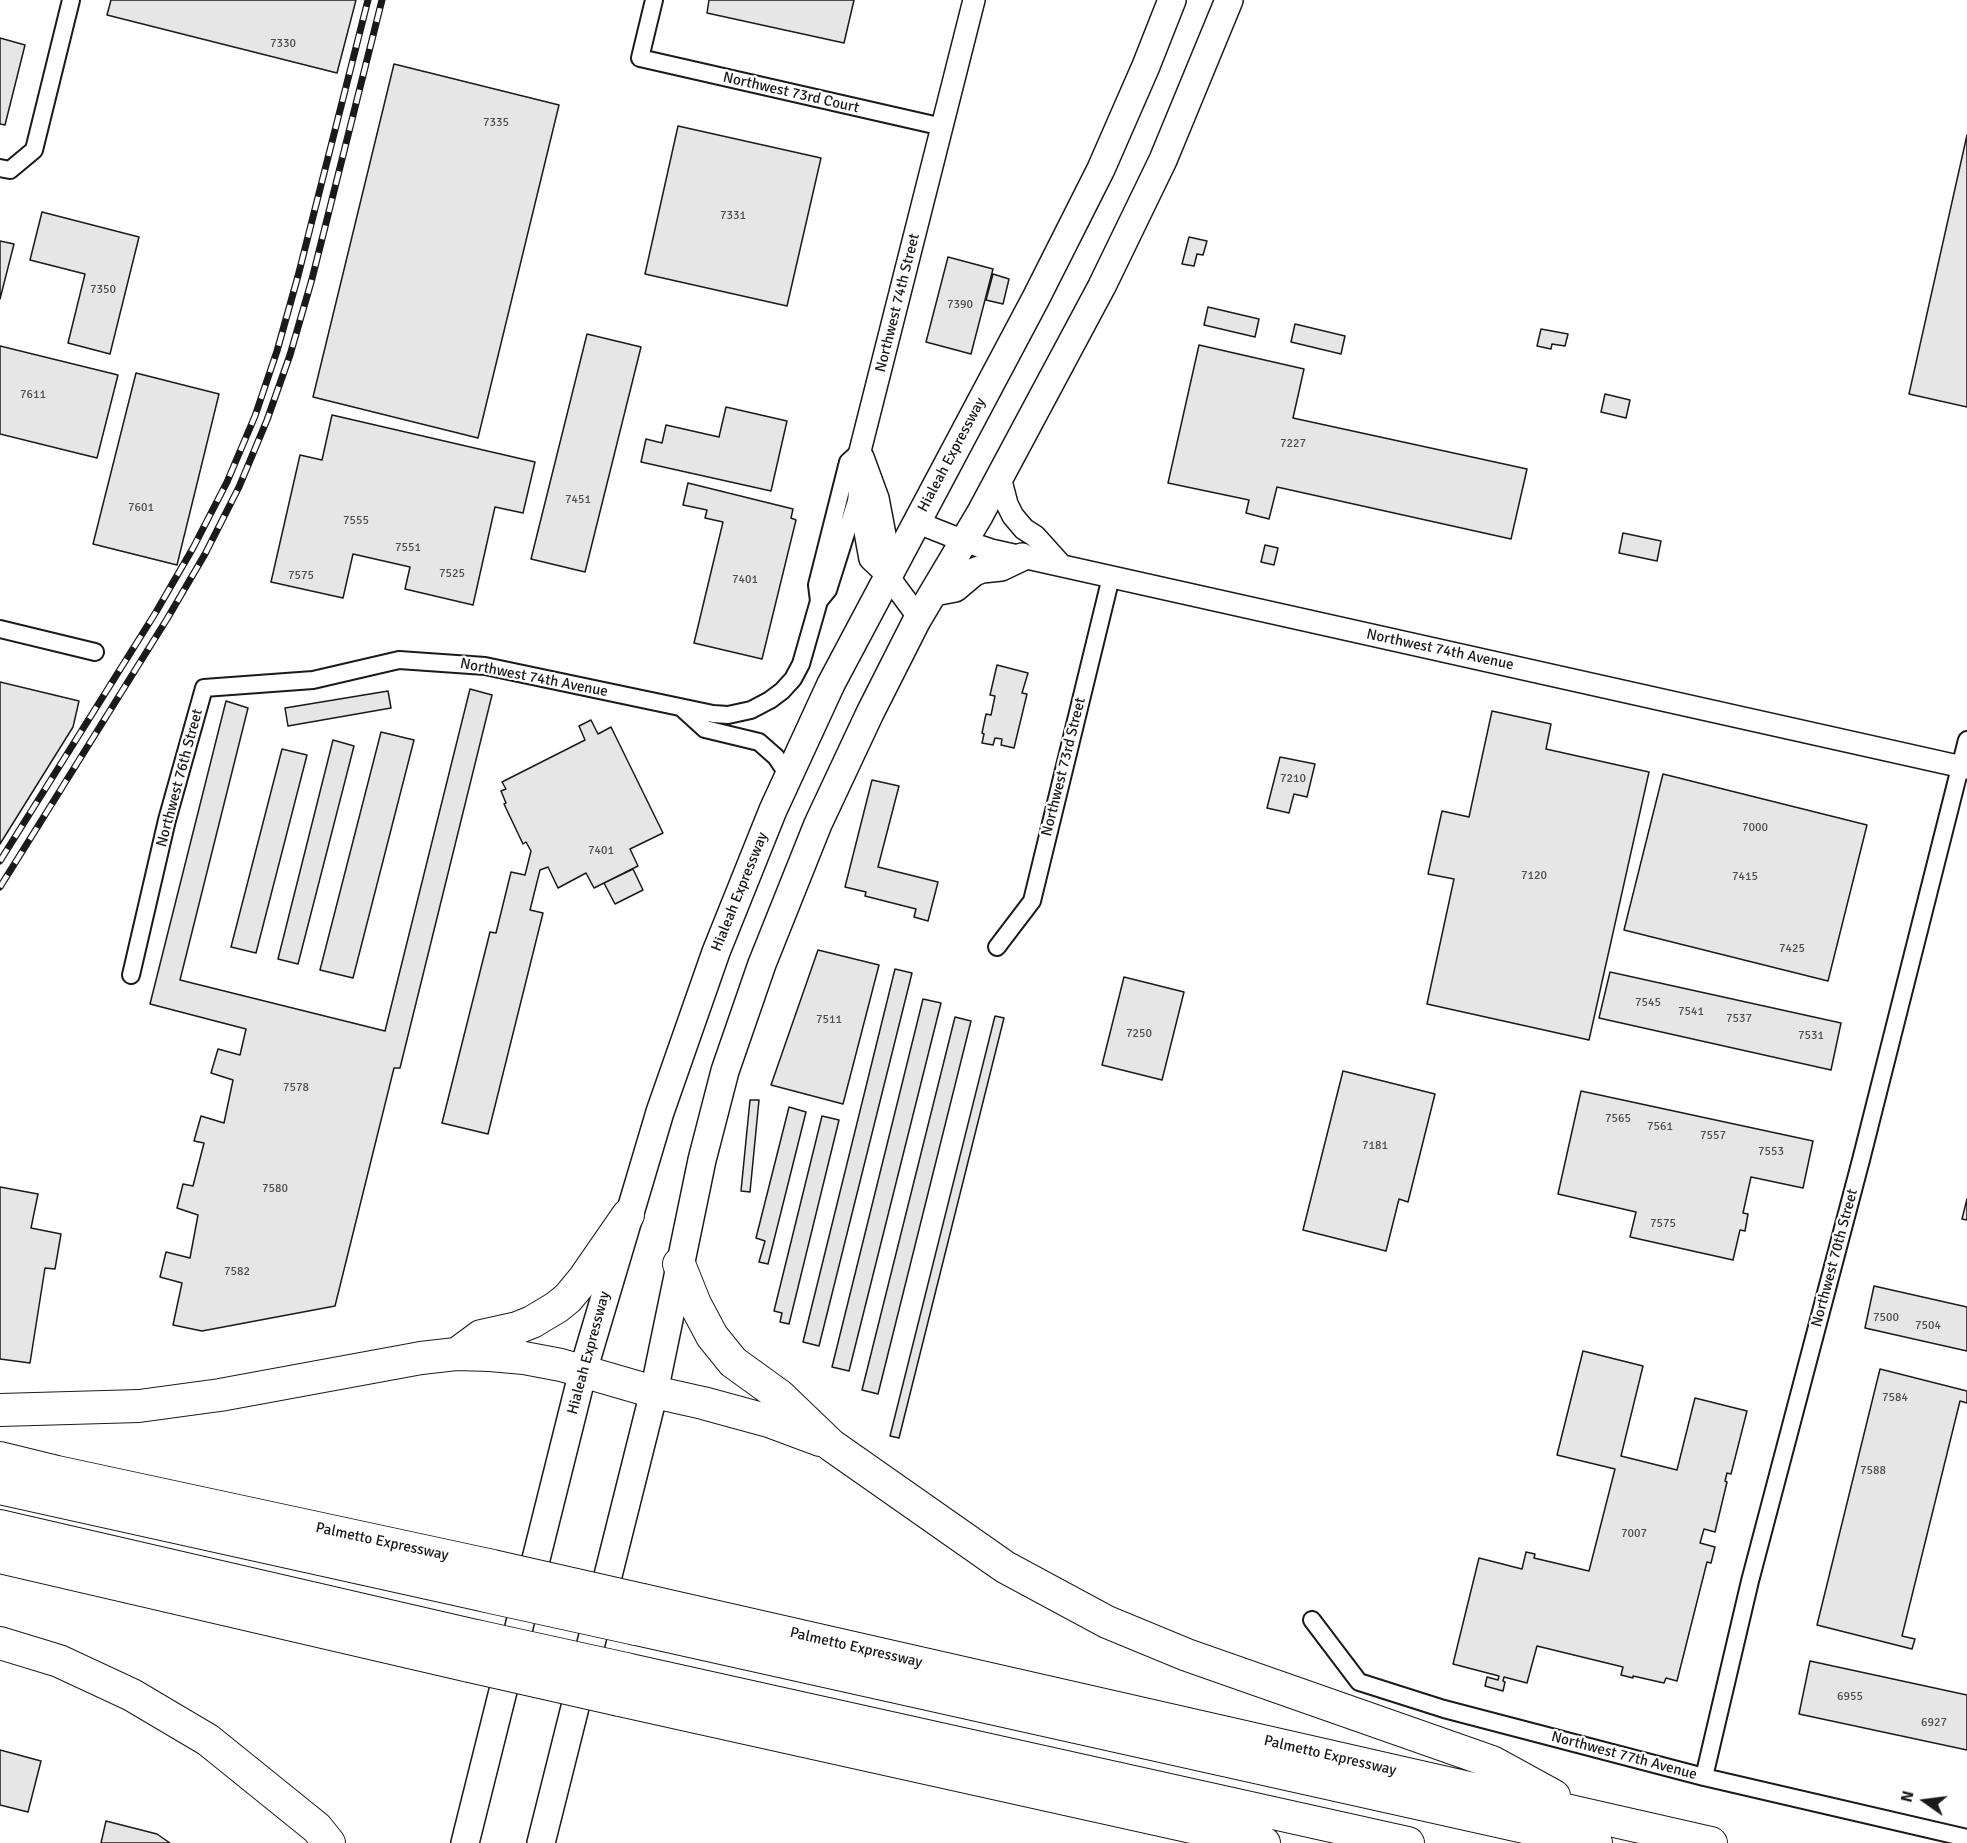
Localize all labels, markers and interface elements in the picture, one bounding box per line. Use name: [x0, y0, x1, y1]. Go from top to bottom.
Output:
house number: 7330: [270, 37, 296, 51]
street label: Northwest 73rd Court: [721, 69, 861, 117]
house number: 7335: [483, 116, 509, 130]
house number: 7331: [720, 209, 746, 223]
street label: Northwest 74th Street: [872, 232, 924, 374]
house number: 7350: [90, 283, 116, 297]
house number: 7390: [947, 298, 973, 312]
house number: 7611: [20, 388, 46, 402]
street label: Hialeah Expressway: [914, 395, 990, 515]
house number: 7227: [1280, 437, 1306, 451]
house number: 7451: [565, 493, 591, 507]
house number: 7601: [128, 501, 154, 515]
house number: 7555: [343, 514, 369, 528]
house number: 7551: [395, 541, 421, 555]
house number: 7525: [439, 567, 465, 581]
house number: 7575: [288, 569, 314, 583]
house number: 7401: [732, 573, 758, 587]
street label: Northwest 74th Avenue: [1365, 626, 1515, 674]
street label: Northwest 74th Avenue: [459, 655, 609, 701]
street label: Northwest 73rd Street: [1038, 696, 1090, 838]
street label: Northwest 76th Street: [153, 707, 207, 849]
house number: 7210: [1280, 772, 1306, 786]
house number: 7000: [1742, 821, 1768, 835]
street label: Hialeah Expressway: [708, 830, 772, 954]
house number: 7401: [588, 844, 614, 858]
house number: 7120: [1521, 869, 1547, 883]
house number: 7415: [1732, 870, 1758, 884]
house number: 7425: [1779, 942, 1805, 956]
house number: 7545: [1635, 996, 1661, 1010]
house number: 7541: [1678, 1005, 1704, 1019]
house number: 7537: [1726, 1012, 1752, 1026]
house number: 7511: [816, 1013, 842, 1027]
house number: 7250: [1126, 1027, 1152, 1041]
house number: 7531: [1798, 1029, 1824, 1043]
house number: 7578: [283, 1081, 309, 1095]
house number: 7565: [1605, 1112, 1631, 1126]
house number: 7561: [1647, 1120, 1673, 1134]
house number: 7557: [1700, 1129, 1726, 1143]
house number: 7181: [1362, 1139, 1388, 1153]
house number: 7553: [1758, 1145, 1784, 1159]
house number: 7580: [262, 1182, 288, 1196]
street label: Northwest 70th Street: [1808, 1187, 1862, 1329]
house number: 7575: [1650, 1217, 1676, 1231]
house number: 7582: [224, 1265, 250, 1279]
street label: Hialeah Expressway: [564, 1289, 614, 1417]
house number: 7500: [1873, 1311, 1899, 1325]
house number: 7504: [1915, 1319, 1941, 1333]
house number: 7584: [1882, 1391, 1908, 1405]
house number: 7588: [1860, 1464, 1886, 1478]
street label: Palmetto Expressway: [314, 1519, 450, 1565]
house number: 7007: [1621, 1527, 1647, 1541]
street label: Palmetto Expressway: [788, 1624, 924, 1672]
house number: 6955: [1837, 1690, 1863, 1704]
house number: 6927: [1921, 1716, 1947, 1730]
street label: Northwest 77th Avenue: [1549, 1728, 1699, 1784]
street label: Palmetto Expressway: [1262, 1732, 1398, 1780]
north arrow: [1895, 1771, 1955, 1831]
text: N: [1896, 1789, 1919, 1804]

